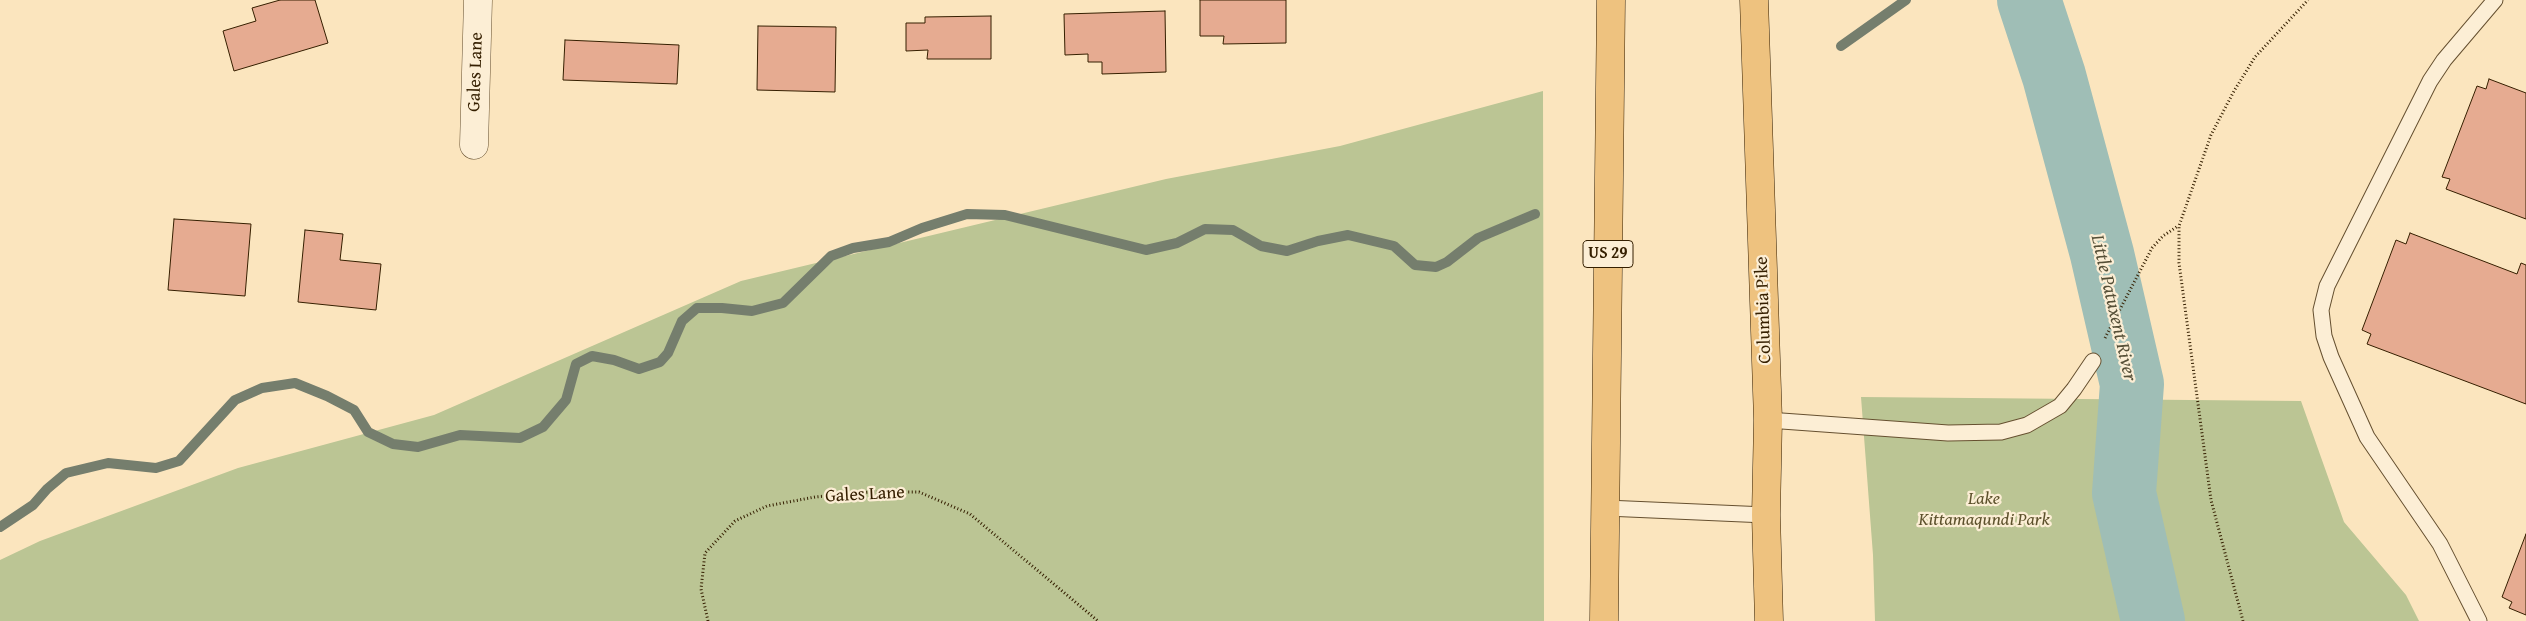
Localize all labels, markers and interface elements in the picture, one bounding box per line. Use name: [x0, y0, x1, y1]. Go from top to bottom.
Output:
street label: Gales Lane: [464, 32, 488, 112]
water label: Little Patuxent River: [2085, 233, 2141, 383]
road number: US 29: [1583, 240, 1633, 268]
street label: Columbia Pike: [1751, 256, 1777, 364]
street label: Gales Lane: [825, 482, 905, 508]
park label: Lake Kittamaqundi Park: [1918, 488, 2050, 530]

